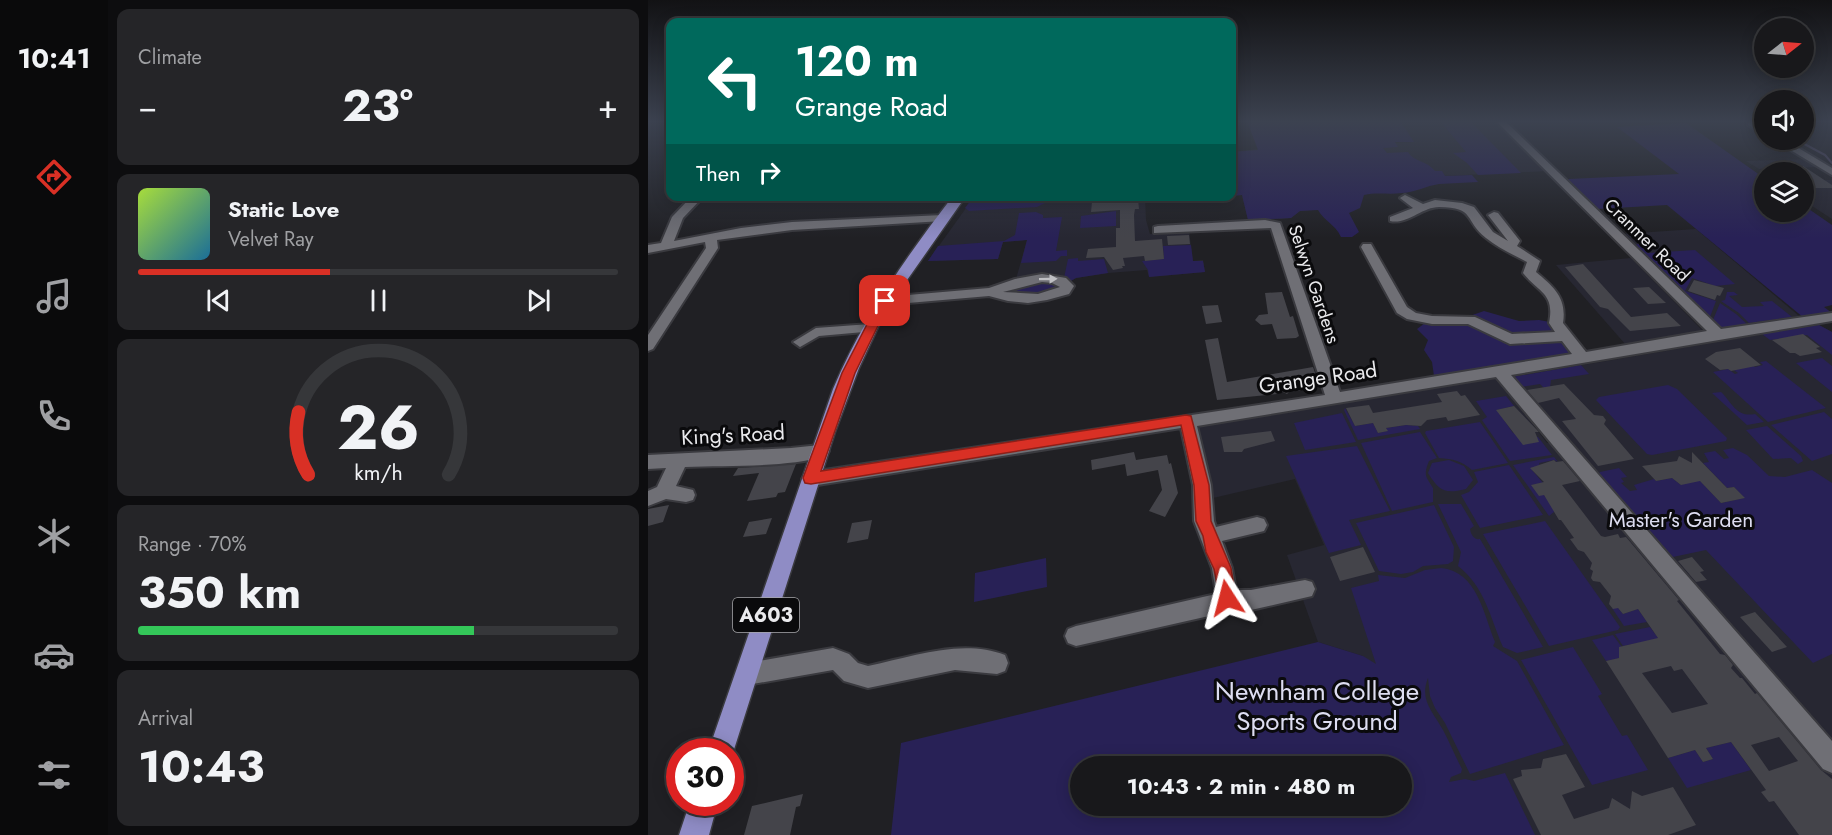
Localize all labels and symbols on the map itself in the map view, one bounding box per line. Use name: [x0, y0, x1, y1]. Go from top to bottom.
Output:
north arrow: [1754, 18, 1814, 78]
street label: Cranmer Road: [1598, 192, 1696, 288]
street label: Selwyn Gardens: [1282, 221, 1346, 347]
one-way arrow: [1038, 274, 1057, 284]
pin: [859, 275, 910, 326]
street label: Grange Road: [1257, 355, 1379, 401]
street label: King's Road: [680, 417, 786, 453]
park label: Master's Garden: [1609, 505, 1753, 535]
position arrow: [1195, 566, 1259, 630]
road number: A603: [733, 598, 799, 632]
park label: Newnham College Sports Ground: [1215, 672, 1419, 740]
speed limit sign: 30: [666, 738, 744, 816]

